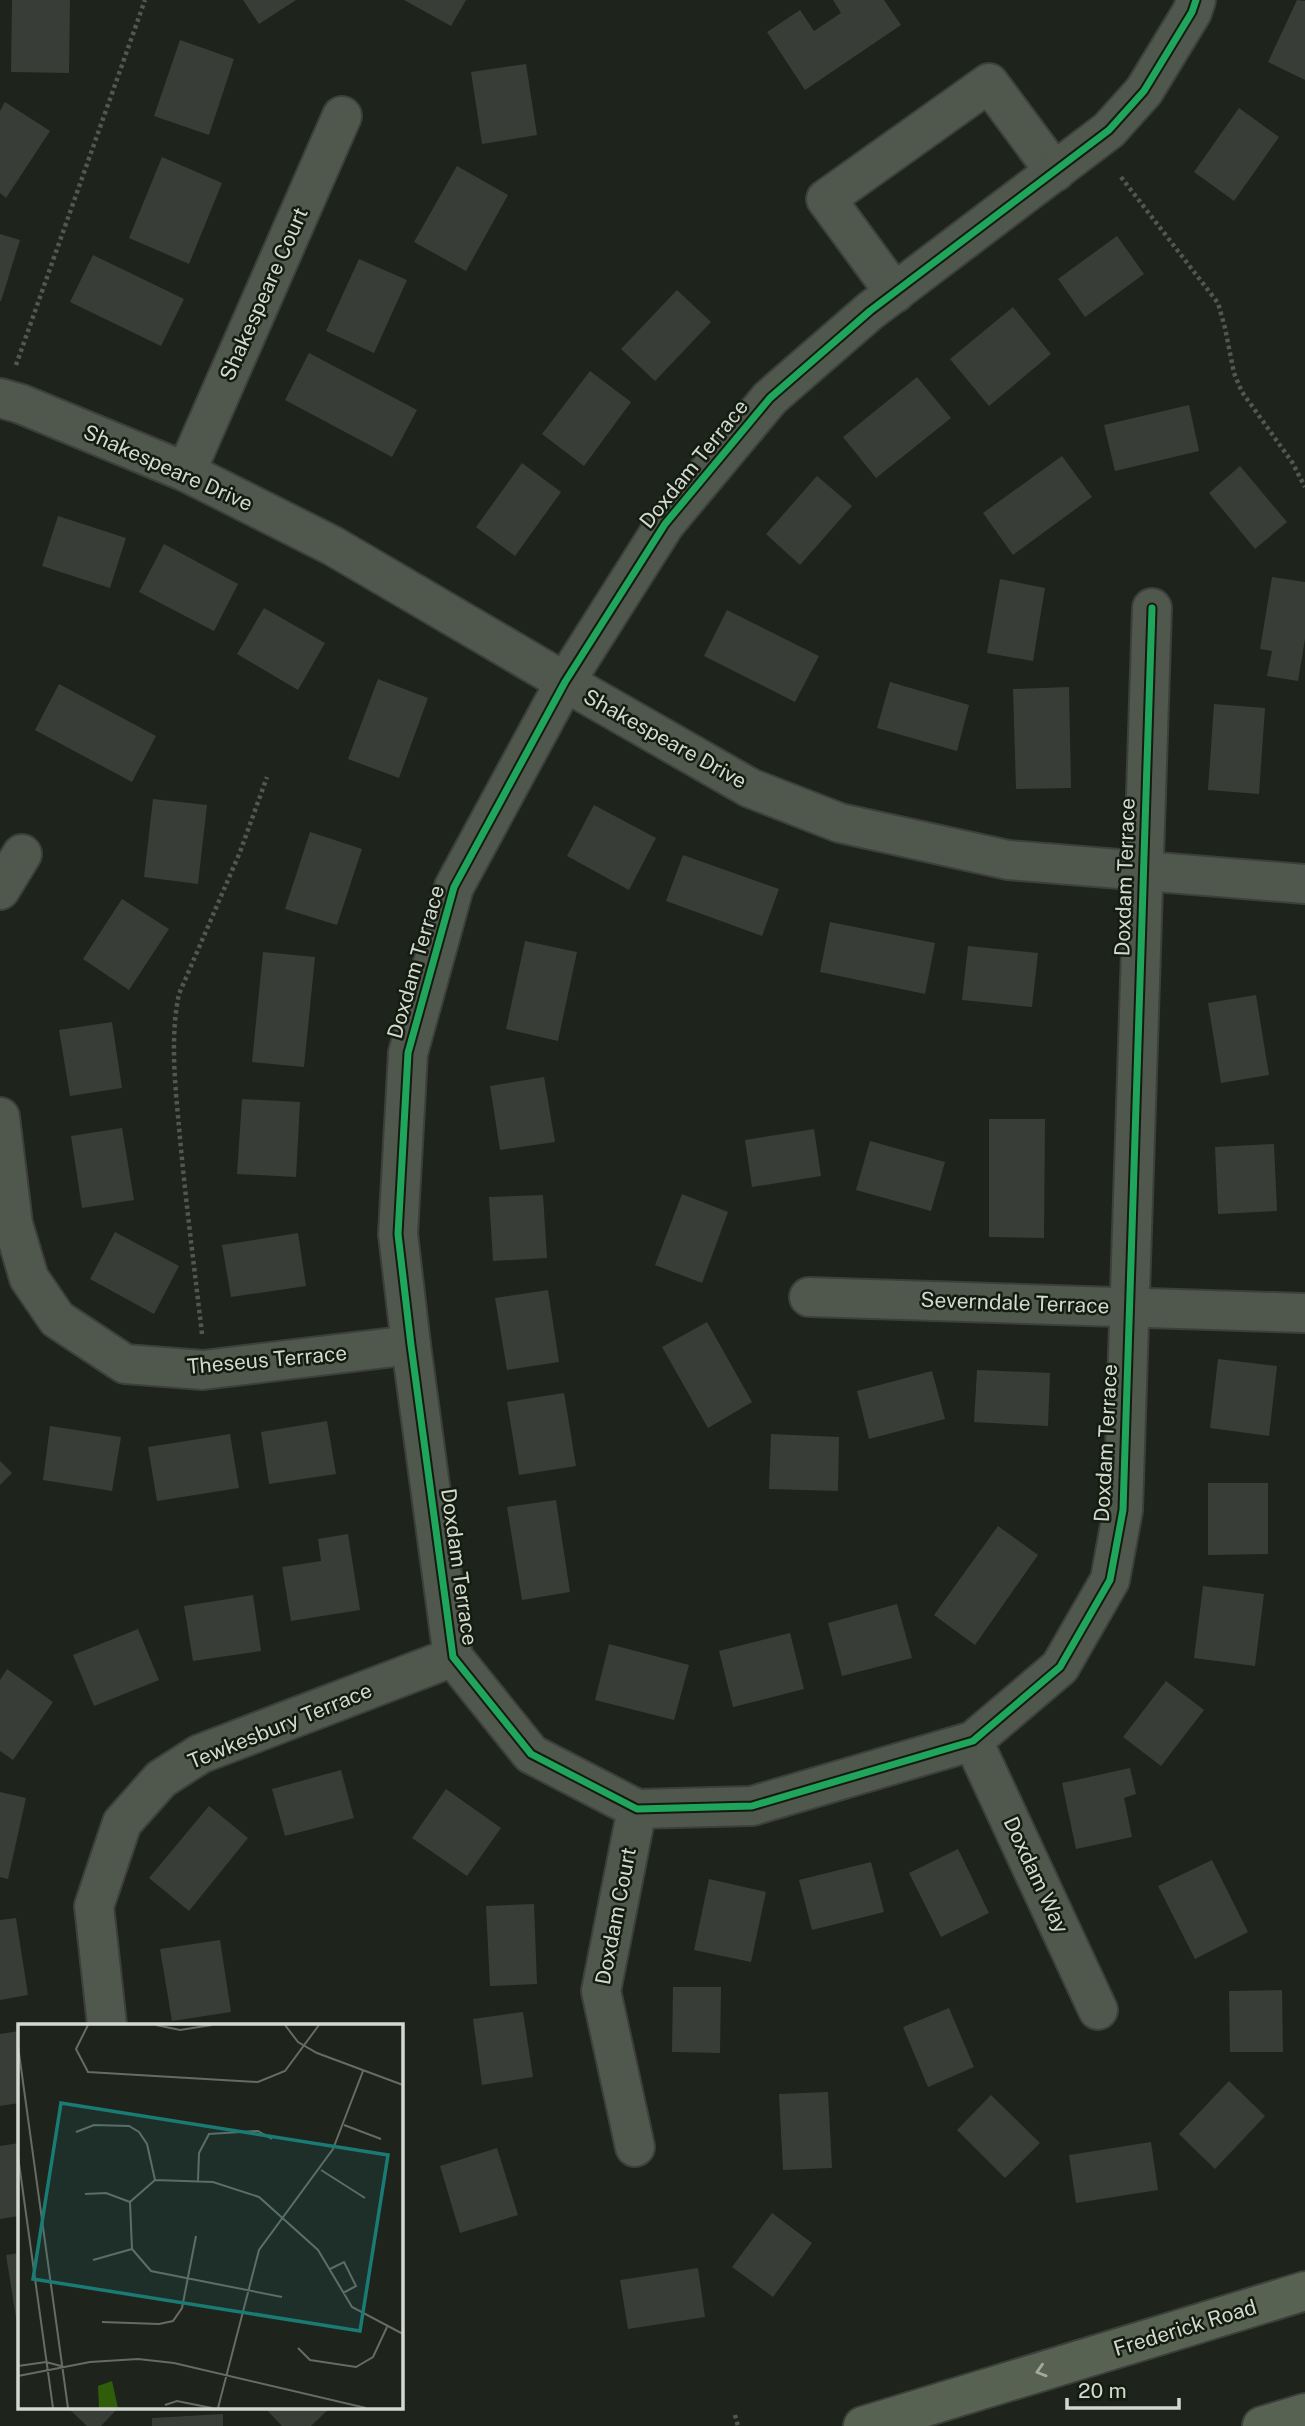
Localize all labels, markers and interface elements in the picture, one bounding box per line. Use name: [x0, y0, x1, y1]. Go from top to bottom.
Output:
street label: Shakespeare Court: [214, 203, 313, 384]
street label: Doxdam Terrace: [634, 394, 753, 533]
street label: Shakespeare Drive: [80, 419, 257, 516]
street label: Shakespeare Drive: [579, 683, 751, 794]
street label: Doxdam Terrace: [1109, 797, 1140, 957]
street label: Doxdam Terrace: [382, 882, 449, 1041]
street label: Severndale Terrace: [920, 1287, 1110, 1318]
street label: Theseus Terrace: [186, 1340, 348, 1379]
street label: Doxdam Terrace: [1089, 1363, 1122, 1523]
street label: Doxdam Terrace: [436, 1487, 483, 1647]
street label: Tewkesbury Terrace: [184, 1677, 375, 1774]
street label: Doxdam Way: [999, 1813, 1074, 1937]
street label: Doxdam Court: [590, 1845, 641, 1987]
inset map: [18, 2024, 402, 2408]
street label: Frederick Road: [1110, 2294, 1259, 2361]
one-way arrow: [1036, 2363, 1048, 2377]
scale bar: [1067, 2366, 1179, 2410]
text: 20 m: [1078, 2378, 1127, 2403]

